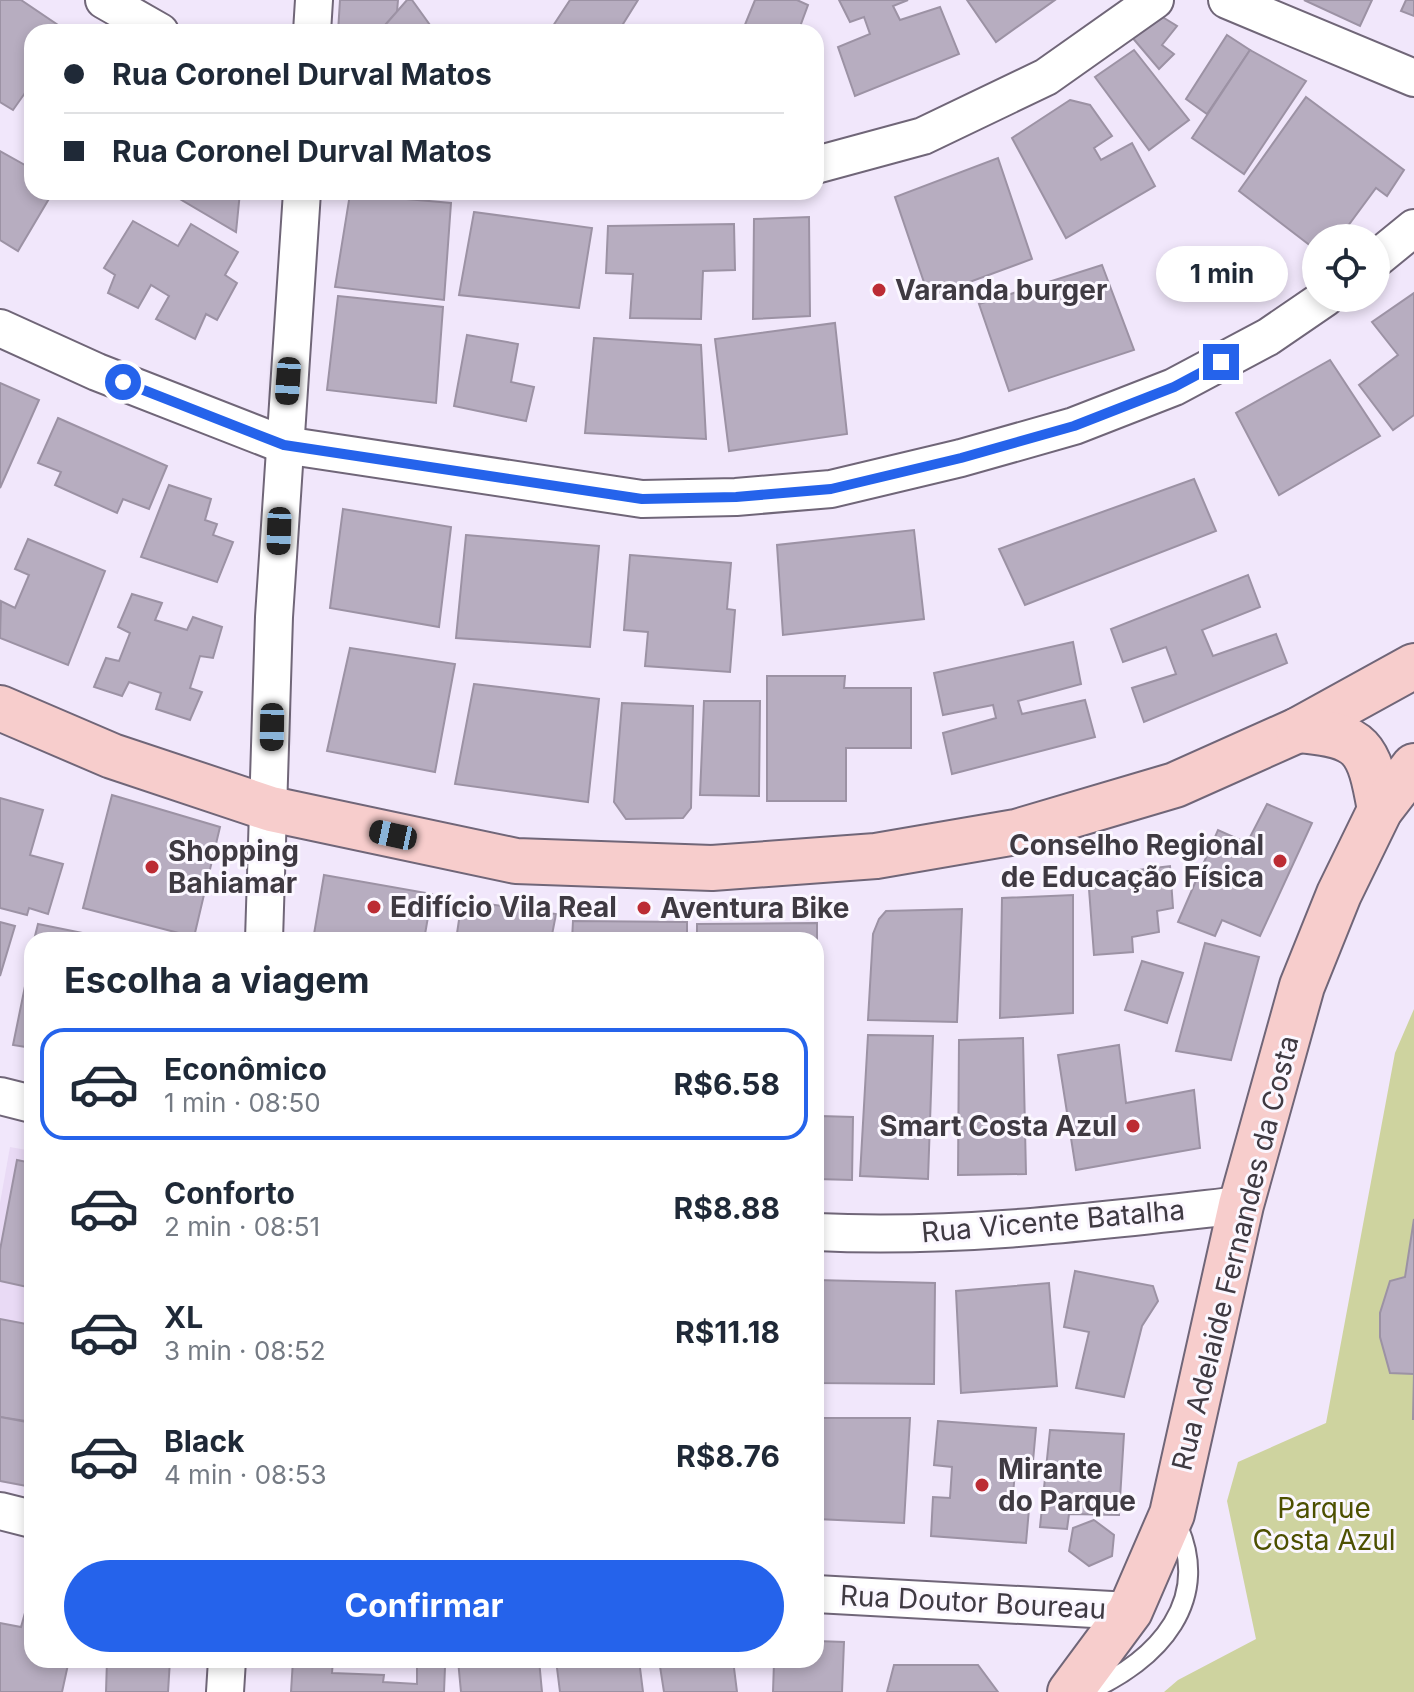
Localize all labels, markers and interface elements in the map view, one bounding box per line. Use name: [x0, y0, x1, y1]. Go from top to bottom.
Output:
text: Rua Coronel Durval Matos: [112, 56, 492, 92]
text: Rua Coronel Durval Matos: [112, 133, 492, 169]
map controls: [1302, 224, 1390, 312]
button: locate: [1302, 224, 1390, 312]
callout: 1 min: [1155, 246, 1287, 302]
text: 1 min: [1190, 258, 1254, 289]
place label: Varanda burger: [895, 273, 1107, 307]
marker: Varanda burger: [870, 281, 888, 299]
route end: [1203, 344, 1239, 380]
car: [274, 356, 302, 406]
route start: [105, 364, 141, 400]
car: [266, 507, 292, 555]
car: [260, 703, 284, 751]
car: [367, 818, 419, 852]
place label: Conselho Regional de Educação Física: [1001, 828, 1264, 894]
place label: Shopping Bahiamar: [168, 834, 299, 900]
marker: Conselho Regional de Educação Física: [1271, 852, 1289, 870]
marker: Shopping Bahiamar: [143, 858, 161, 876]
place label: Edifício Vila Real: [390, 890, 617, 924]
place label: Aventura Bike: [660, 891, 849, 925]
marker: Edifício Vila Real: [365, 898, 383, 916]
marker: Aventura Bike: [635, 899, 653, 917]
text: Escolha a viagem: [64, 958, 370, 1002]
street label: Rua Adelaide Fernandes da Costa: [1164, 1032, 1306, 1474]
icon: car: [68, 1048, 140, 1120]
text: Econômico: [164, 1051, 327, 1087]
text: R$6.58: [674, 1066, 780, 1102]
text: 1 min · 08:50: [164, 1087, 321, 1118]
place label: Smart Costa Azul: [879, 1109, 1117, 1143]
marker: Smart Costa Azul: [1124, 1117, 1142, 1135]
icon: car: [68, 1172, 140, 1244]
text: Conforto: [164, 1175, 295, 1211]
text: R$8.88: [674, 1190, 780, 1226]
street label: Rua Vicente Batalha: [920, 1193, 1186, 1249]
text: 2 min · 08:51: [164, 1211, 320, 1242]
icon: car: [68, 1296, 140, 1368]
text: XL: [164, 1299, 203, 1335]
text: R$11.18: [675, 1314, 780, 1350]
text: 3 min · 08:52: [164, 1335, 326, 1366]
icon: car: [68, 1420, 140, 1492]
text: Black: [164, 1423, 244, 1459]
text: R$8.76: [676, 1438, 780, 1474]
place label: Mirante do Parque: [998, 1452, 1136, 1518]
text: 4 min · 08:53: [164, 1459, 327, 1490]
marker: Mirante do Parque: [973, 1476, 991, 1494]
park label: Parque Costa Azul: [1252, 1491, 1396, 1557]
button: Confirmar: [64, 1560, 784, 1652]
street label: Rua Doutor Boureau: [839, 1578, 1107, 1626]

